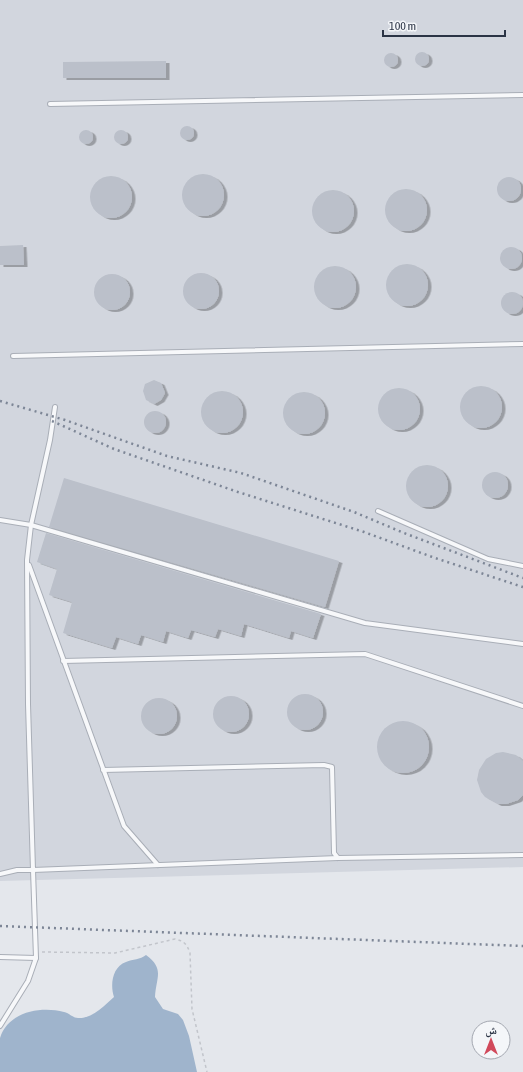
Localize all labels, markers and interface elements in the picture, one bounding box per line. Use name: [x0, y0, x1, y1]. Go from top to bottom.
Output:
scale bar: [383, 12, 505, 38]
text: 100 m: [389, 19, 416, 33]
north arrow: [471, 1020, 511, 1060]
text: ش: [485, 1024, 497, 1038]

